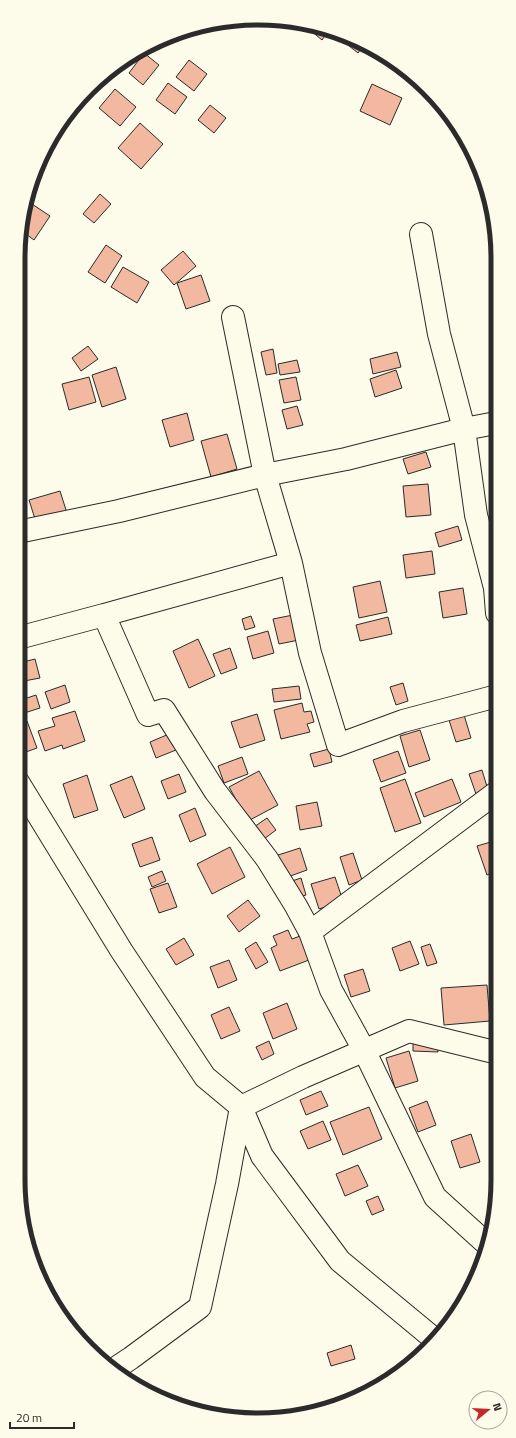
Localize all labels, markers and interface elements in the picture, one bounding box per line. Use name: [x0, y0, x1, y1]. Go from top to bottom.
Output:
north arrow: [468, 1390, 508, 1430]
text: N: [489, 1401, 506, 1413]
scale bar: [10, 1404, 74, 1430]
text: 20 m: [16, 1408, 42, 1427]

